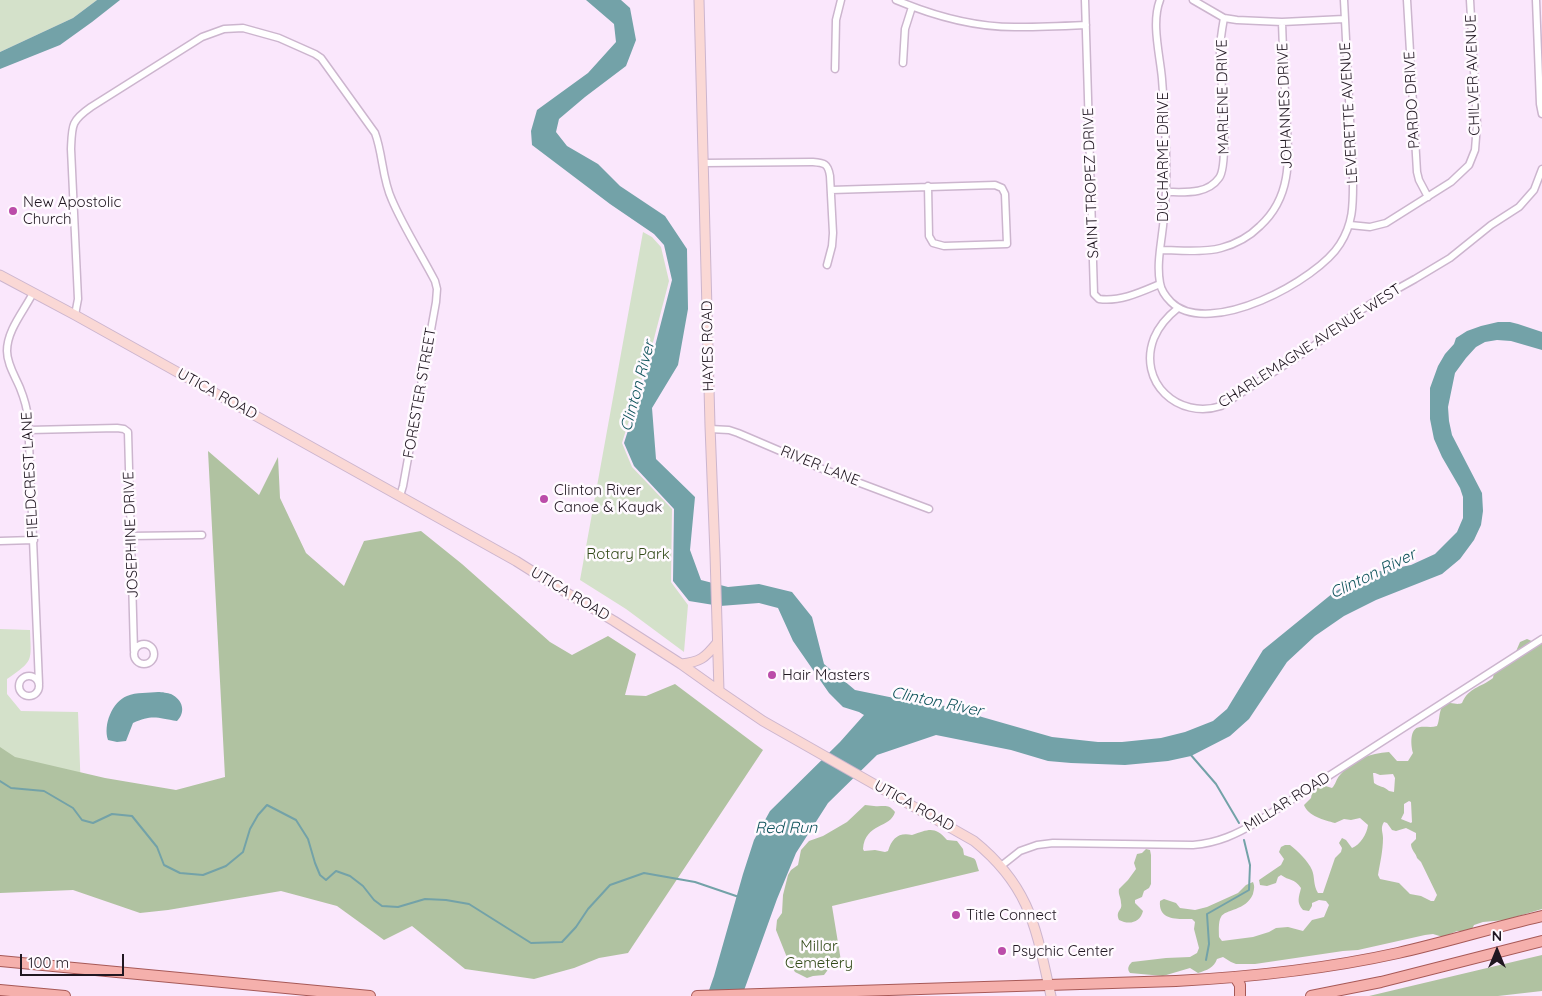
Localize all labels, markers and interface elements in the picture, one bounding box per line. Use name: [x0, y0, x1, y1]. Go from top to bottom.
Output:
street label: CHILVER AVENUE: [1462, 14, 1484, 136]
street label: MARLENE DRIVE: [1213, 39, 1233, 155]
street label: JOHANNES DRIVE: [1274, 42, 1296, 170]
street label: LEVERETTE AVENUE: [1336, 42, 1362, 184]
street label: PARDO DRIVE: [1400, 51, 1424, 149]
street label: DUCHARME DRIVE: [1154, 92, 1172, 222]
street label: SAINT TROPEZ DRIVE: [1079, 107, 1103, 259]
place label: New Apostolic Church: [23, 193, 121, 228]
marker: New Apostolic Church: [7, 205, 19, 217]
street label: CHARLEMAGNE AVENUE WEST: [1215, 280, 1405, 412]
street label: HAYES ROAD: [698, 300, 718, 392]
street label: FORESTER STREET: [400, 326, 440, 460]
water label: Clinton River: [617, 339, 659, 433]
street label: UTICA ROAD: [174, 365, 260, 423]
street label: FIELDCREST LANE: [18, 411, 42, 539]
street label: RIVER LANE: [778, 442, 862, 490]
street label: JOSEPHINE DRIVE: [120, 471, 142, 599]
place label: Clinton River Canoe & Kayak: [554, 481, 662, 516]
marker: Clinton River Canoe & Kayak: [538, 493, 550, 505]
park label: Rotary Park: [586, 545, 670, 563]
water label: Clinton River: [1327, 545, 1419, 603]
street label: UTICA ROAD: [527, 563, 613, 625]
place label: Hair Masters: [782, 666, 870, 684]
marker: Hair Masters: [766, 669, 778, 681]
water label: Clinton River: [889, 683, 985, 721]
street label: MILLAR ROAD: [1241, 768, 1333, 836]
street label: UTICA ROAD: [871, 777, 957, 835]
water label: Red Run: [755, 818, 817, 838]
place label: Title Connect: [966, 906, 1057, 924]
marker: Title Connect: [950, 909, 962, 921]
north arrow: [1472, 926, 1522, 976]
text: N: [1492, 927, 1502, 945]
park label: Millar Cemetery: [785, 937, 853, 972]
place label: Psychic Center: [1012, 942, 1114, 960]
scale bar: [22, 944, 126, 976]
marker: Psychic Center: [996, 945, 1008, 957]
text: 100 m: [28, 953, 69, 972]

